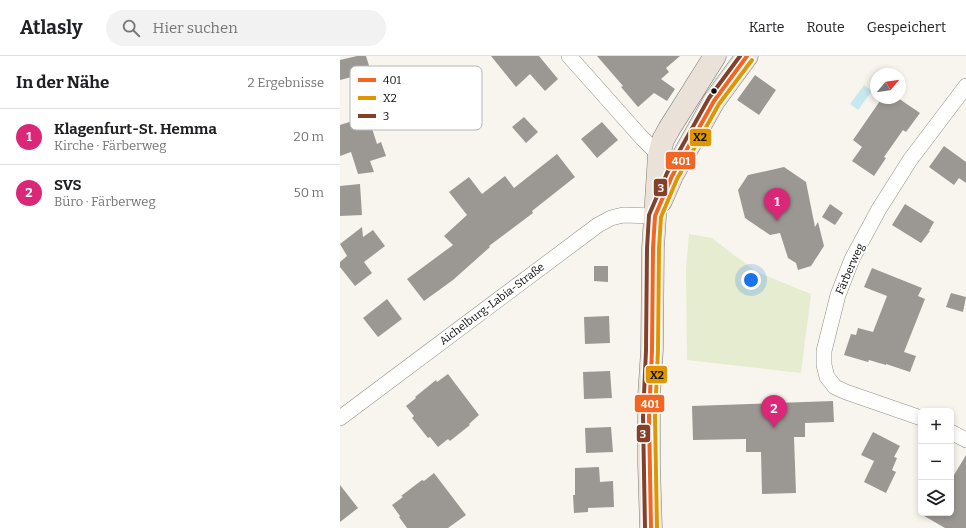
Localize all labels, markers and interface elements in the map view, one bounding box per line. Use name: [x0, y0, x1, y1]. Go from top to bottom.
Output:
search box: [106, 10, 386, 46]
text: Atlasly: [20, 16, 82, 39]
icon: search: [120, 17, 142, 39]
text: Hier suchen: [152, 19, 238, 37]
text: Karte: [749, 19, 784, 36]
text: Route: [806, 19, 845, 36]
text: Gespeichert: [867, 19, 946, 36]
legend: [350, 66, 482, 130]
north arrow: [870, 68, 906, 104]
text: In der Nähe: [16, 72, 109, 93]
text: 401: [383, 74, 401, 87]
text: 2 Ergebnisse: [248, 75, 324, 90]
unlabelled marker: [709, 86, 719, 96]
text: X2: [383, 92, 397, 105]
text: 3: [383, 110, 389, 123]
text: Klagenfurt-St. Hemma: [54, 120, 217, 138]
line badge: X2: [689, 128, 712, 147]
text: 1: [26, 129, 32, 144]
text: 20 m: [294, 129, 324, 144]
text: X2: [693, 131, 707, 144]
text: Kirche · Färberweg: [54, 138, 166, 153]
line badge: 401: [665, 151, 696, 170]
text: 401: [672, 155, 690, 168]
text: SVS: [54, 176, 81, 194]
line badge: 3: [653, 178, 668, 197]
text: 3: [658, 182, 664, 195]
text: 2: [25, 185, 33, 200]
text: 50 m: [294, 185, 324, 200]
pin: 1: [764, 188, 790, 221]
text: Büro · Färberweg: [54, 194, 156, 209]
street label: Färberweg: [833, 241, 867, 297]
street label: Aichelburg-Labia-Straße: [437, 260, 547, 348]
your location: [741, 270, 761, 290]
line badge: X2: [645, 365, 668, 384]
text: X2: [650, 369, 664, 382]
line badge: 401: [634, 394, 665, 413]
pin: 2: [761, 395, 787, 428]
text: 401: [641, 398, 659, 411]
map controls: [918, 408, 954, 516]
button: +: [918, 408, 954, 444]
line badge: 3: [636, 424, 651, 443]
text: 3: [640, 428, 646, 441]
button: −: [918, 444, 954, 480]
button: layers: [918, 480, 954, 516]

